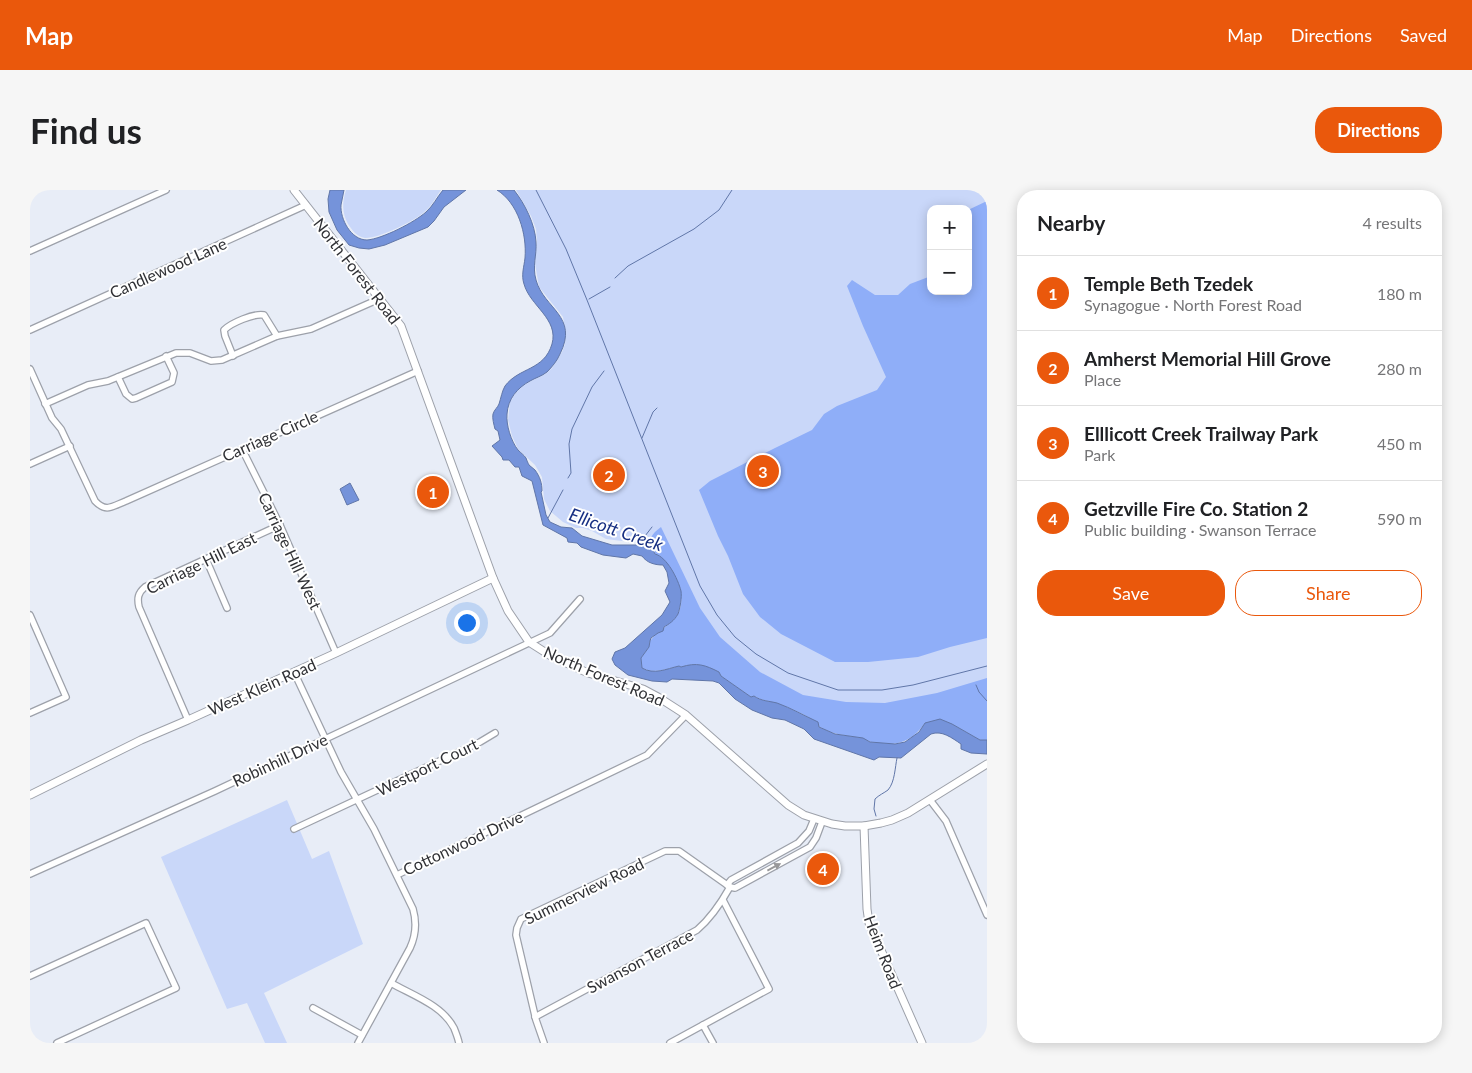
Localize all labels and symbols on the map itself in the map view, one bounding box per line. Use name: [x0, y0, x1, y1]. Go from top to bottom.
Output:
street label: North Forest Road: [310, 214, 405, 327]
street label: Candlewood Lane: [106, 233, 229, 302]
street label: Carriage Circle: [219, 406, 321, 465]
pin: 3: [747, 452, 779, 490]
pin: 2: [593, 456, 625, 494]
pin: 1: [417, 473, 449, 511]
street label: Carriage Hill West: [255, 489, 326, 613]
water label: Ellicott Creek: [567, 503, 667, 556]
street label: Carriage Hill East: [143, 528, 259, 597]
your location: [454, 610, 480, 636]
street label: North Forest Road: [541, 642, 667, 710]
street label: West Klein Road: [205, 654, 319, 719]
street label: Robinhill Drive: [229, 729, 330, 790]
street label: Westport Court: [373, 734, 481, 799]
street label: Cottonwood Drive: [400, 806, 526, 879]
pin: 4: [807, 850, 839, 888]
street label: Summerview Road: [521, 853, 647, 928]
one-way arrow: [766, 863, 781, 871]
street label: Heim Road: [861, 912, 906, 991]
street label: Swanson Terrace: [583, 925, 696, 997]

